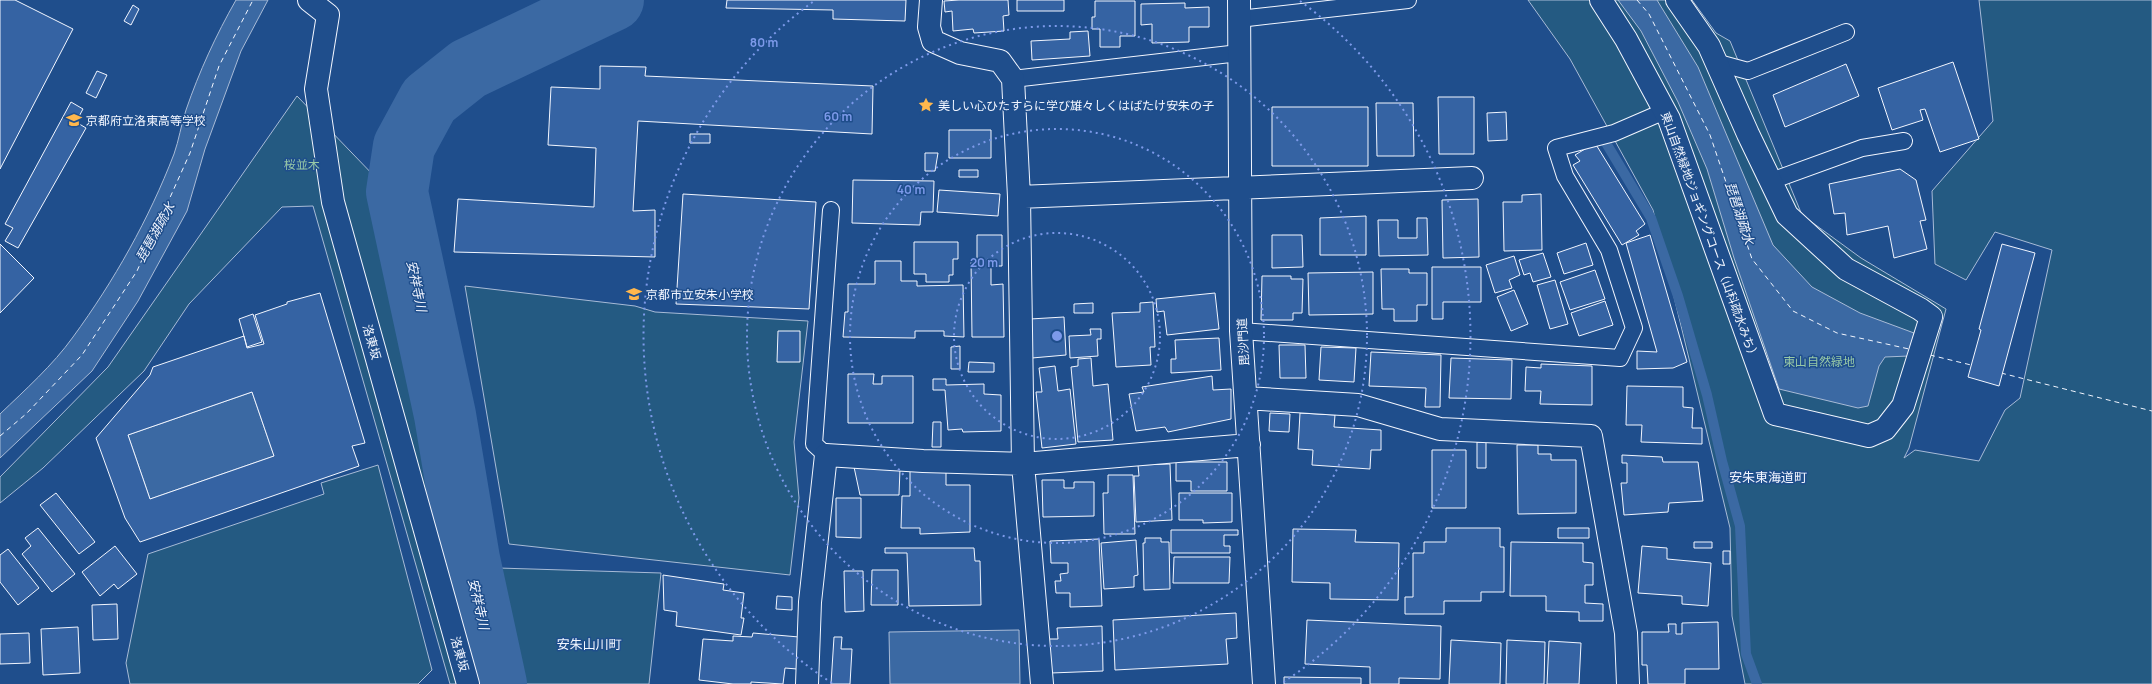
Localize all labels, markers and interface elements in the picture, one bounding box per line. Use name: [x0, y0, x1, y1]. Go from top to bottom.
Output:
text: 80 m: [750, 34, 778, 51]
place icon: 美しい心ひたすらに学び雄々しくはばたけ安朱の子: [917, 96, 935, 114]
place label: 美しい心ひたすらに学び雄々しくはばたけ安朱の子: [938, 97, 1214, 114]
text: 60 m: [824, 108, 852, 125]
street label: 東山自然緑地ジョギングコース（山科疏水みち）: [1657, 109, 1763, 363]
school or university icon: 京都府立洛東高等学校: [65, 111, 83, 129]
place label: 京都府立洛東高等学校: [86, 112, 206, 129]
park label: 桜並木: [284, 156, 320, 173]
water label: 琵琶湖疏水: [1721, 179, 1759, 249]
text: 40 m: [897, 181, 925, 198]
water label: 琵琶湖疏水: [131, 197, 180, 265]
text: 20 m: [970, 254, 998, 271]
water label: 安祥寺川: [403, 259, 432, 315]
school or university icon: 京都市立安朱小学校: [625, 285, 643, 303]
place label: 京都市立安朱小学校: [646, 286, 754, 303]
street label: 毘沙門道: [1233, 318, 1253, 366]
street label: 洛東坂: [359, 322, 385, 362]
centre of rings: [1050, 329, 1064, 343]
park label: 東山自然緑地: [1783, 353, 1855, 370]
district label: 安朱東海道町: [1729, 468, 1807, 486]
water label: 安祥寺川: [464, 577, 494, 633]
street label: 洛東坂: [447, 634, 473, 674]
district label: 安朱山川町: [556, 635, 622, 653]

